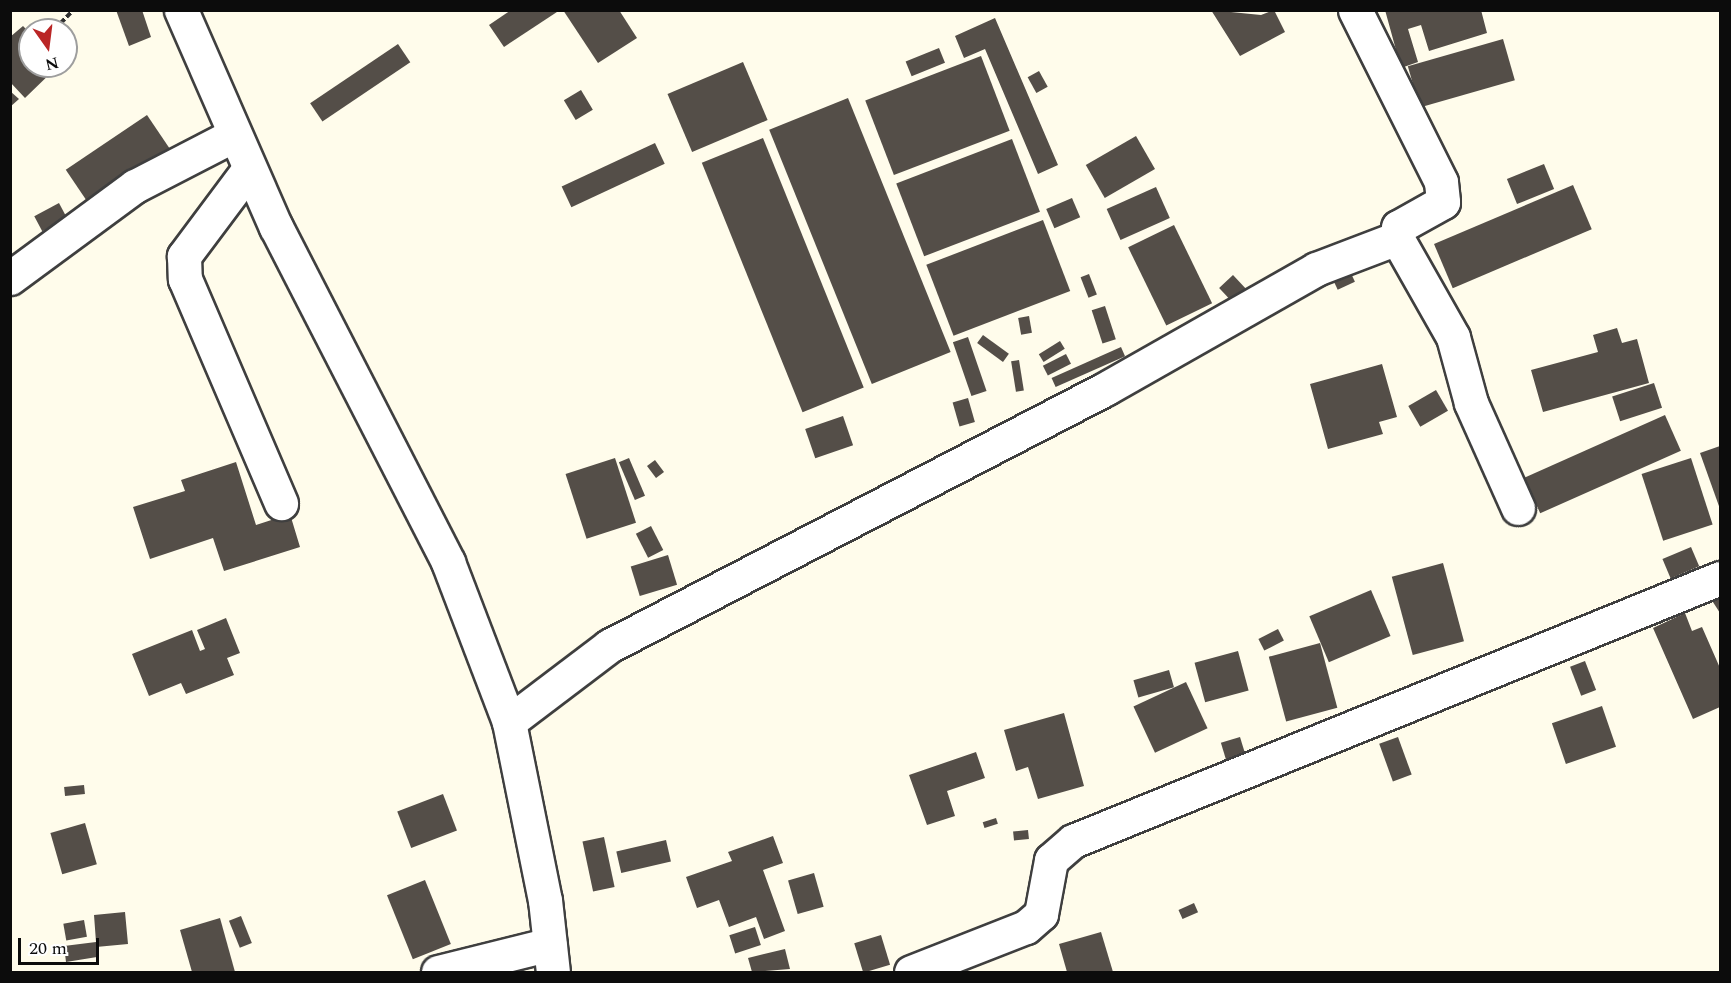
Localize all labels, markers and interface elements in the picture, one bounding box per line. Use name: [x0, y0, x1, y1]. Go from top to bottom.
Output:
north arrow: [18, 18, 78, 78]
text: N: [43, 50, 61, 77]
scale bar: [21, 926, 102, 964]
text: 20 m: [29, 935, 67, 962]

